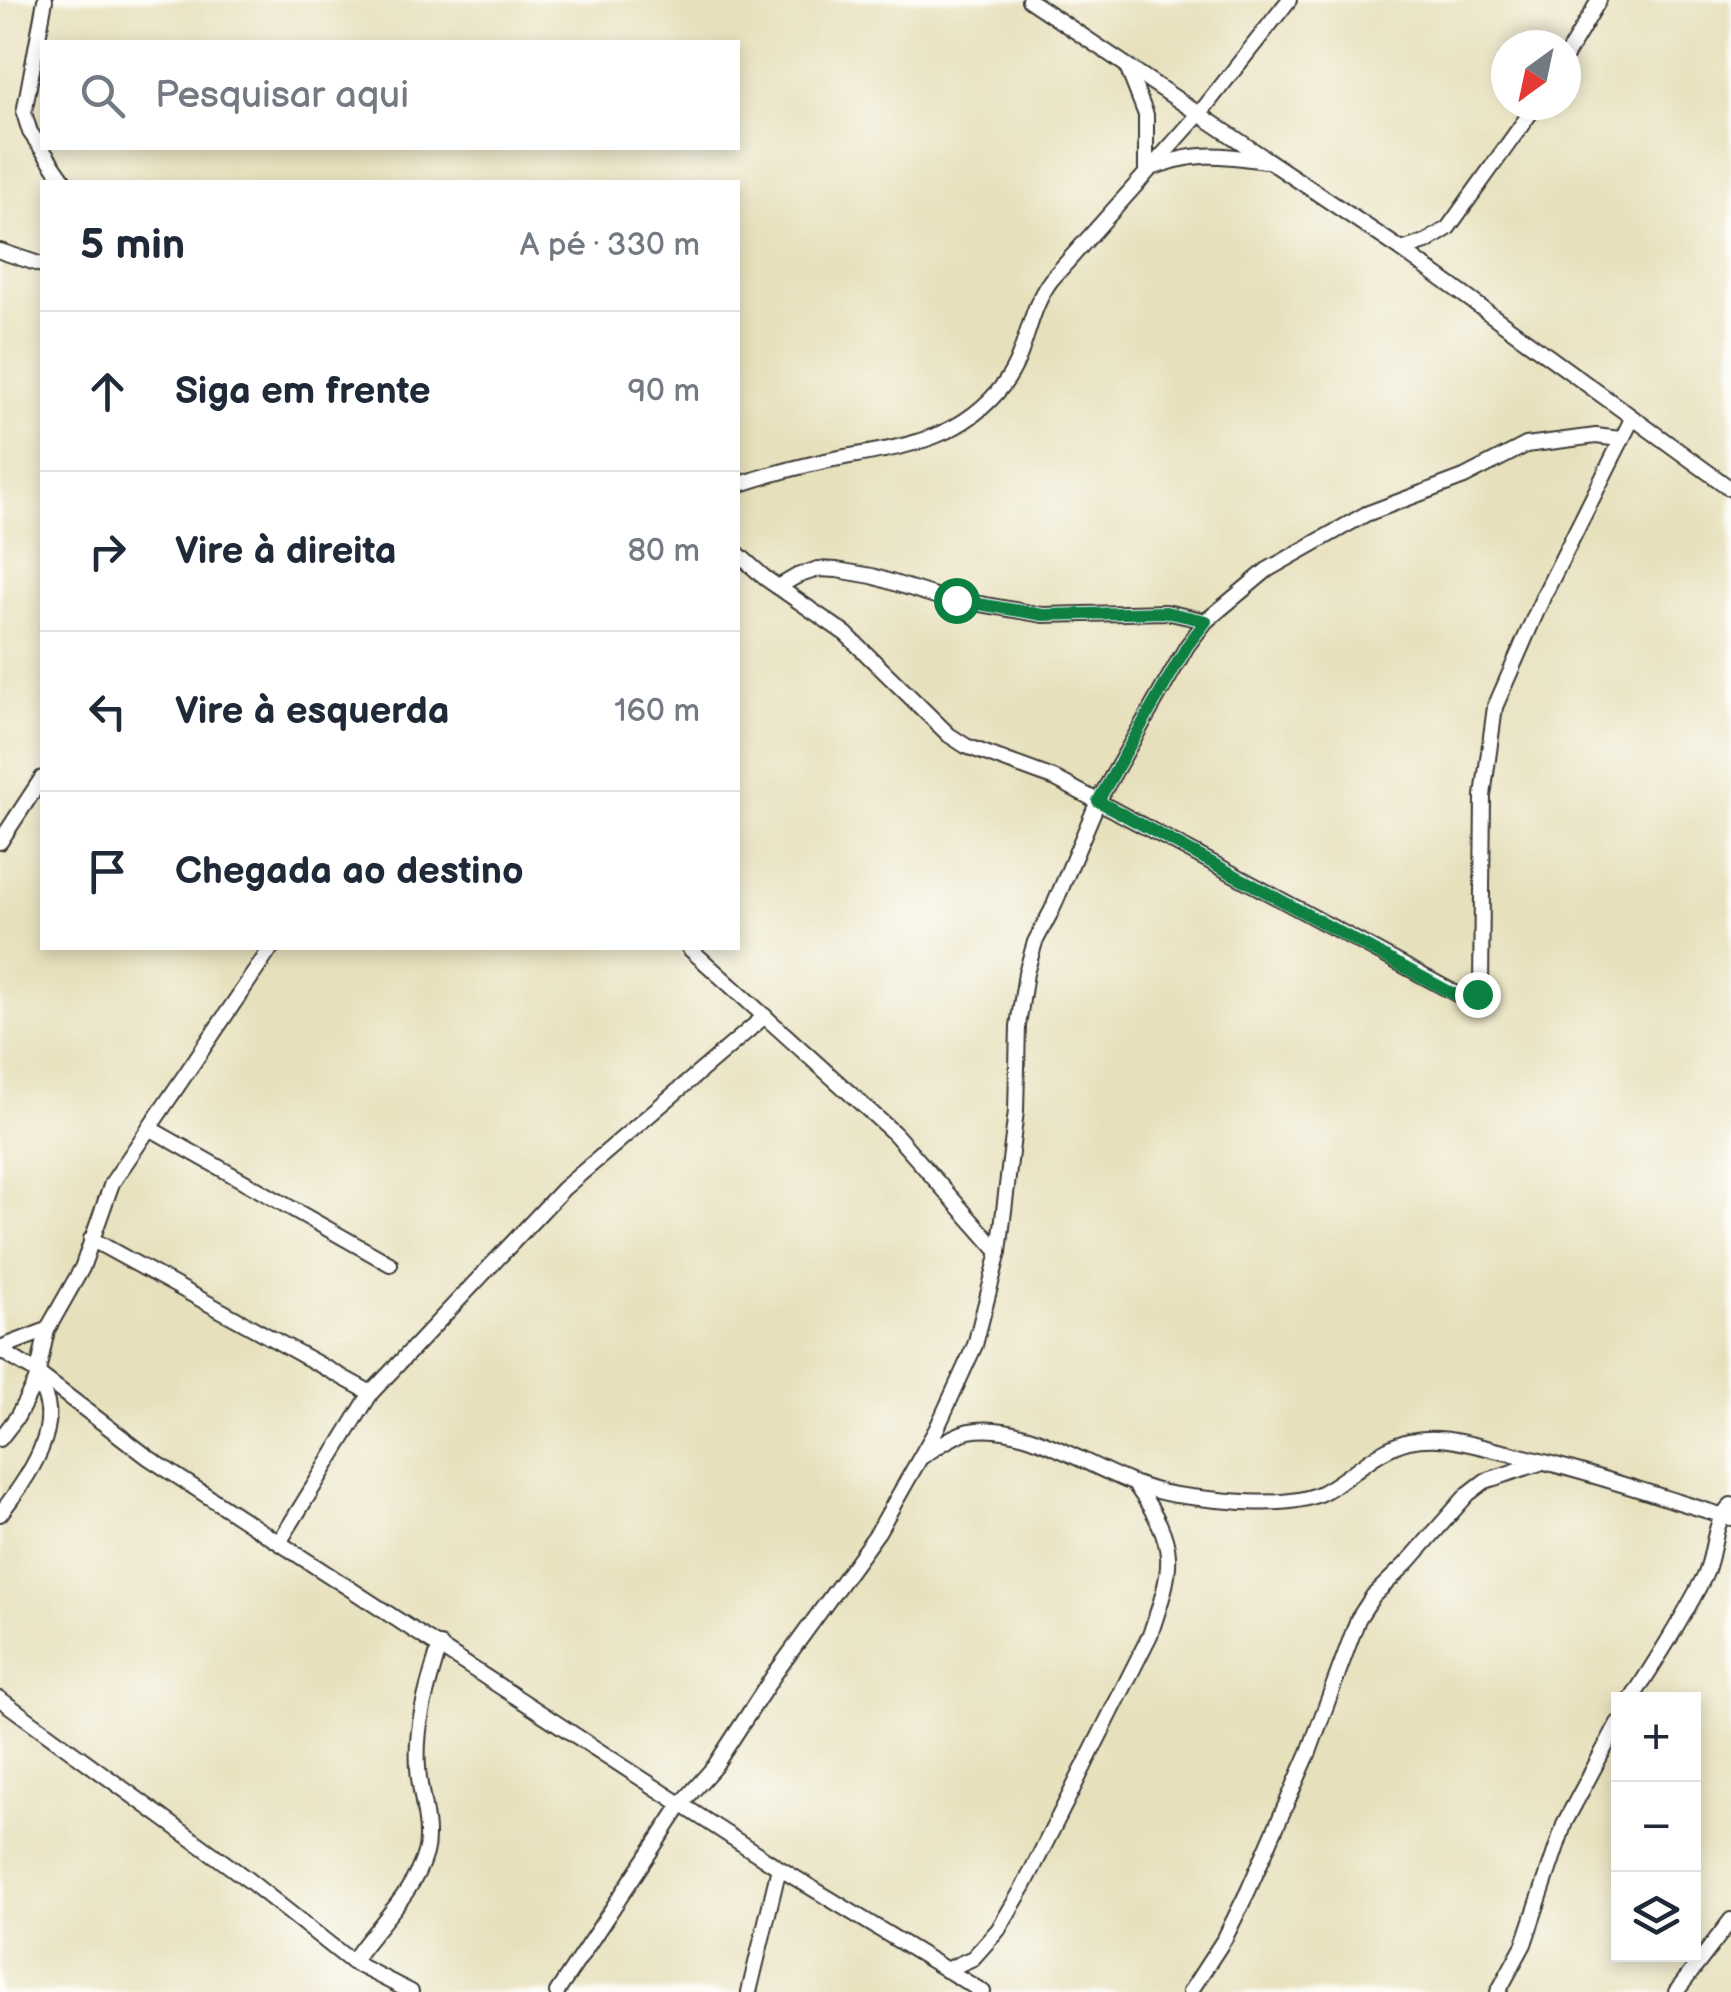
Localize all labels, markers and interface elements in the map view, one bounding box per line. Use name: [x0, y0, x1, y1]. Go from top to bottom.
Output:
north arrow: [1491, 30, 1581, 120]
search box: [40, 40, 740, 150]
icon: search: [75, 68, 130, 123]
text: Pesquisar aqui: [155, 73, 409, 118]
text: 5 min: [80, 220, 185, 271]
text: A pé · 330 m: [520, 226, 700, 265]
icon: ahead: [80, 364, 135, 419]
text: Siga em frente: [175, 369, 431, 414]
text: 90 m: [628, 372, 700, 411]
icon: right: [80, 524, 135, 579]
text: Vire à direita: [175, 529, 397, 574]
text: 80 m: [627, 532, 700, 571]
route start: [934, 578, 980, 624]
icon: left: [80, 684, 135, 739]
text: Vire à esquerda: [175, 689, 450, 734]
text: 160 m: [614, 692, 700, 731]
icon: arrive: [80, 844, 135, 899]
text: Chegada ao destino: [175, 849, 524, 894]
route end: [1455, 972, 1501, 1018]
map controls: [1611, 1692, 1701, 1962]
button: +: [1611, 1692, 1701, 1782]
button: −: [1611, 1782, 1701, 1872]
button: layers: [1611, 1872, 1701, 1962]

